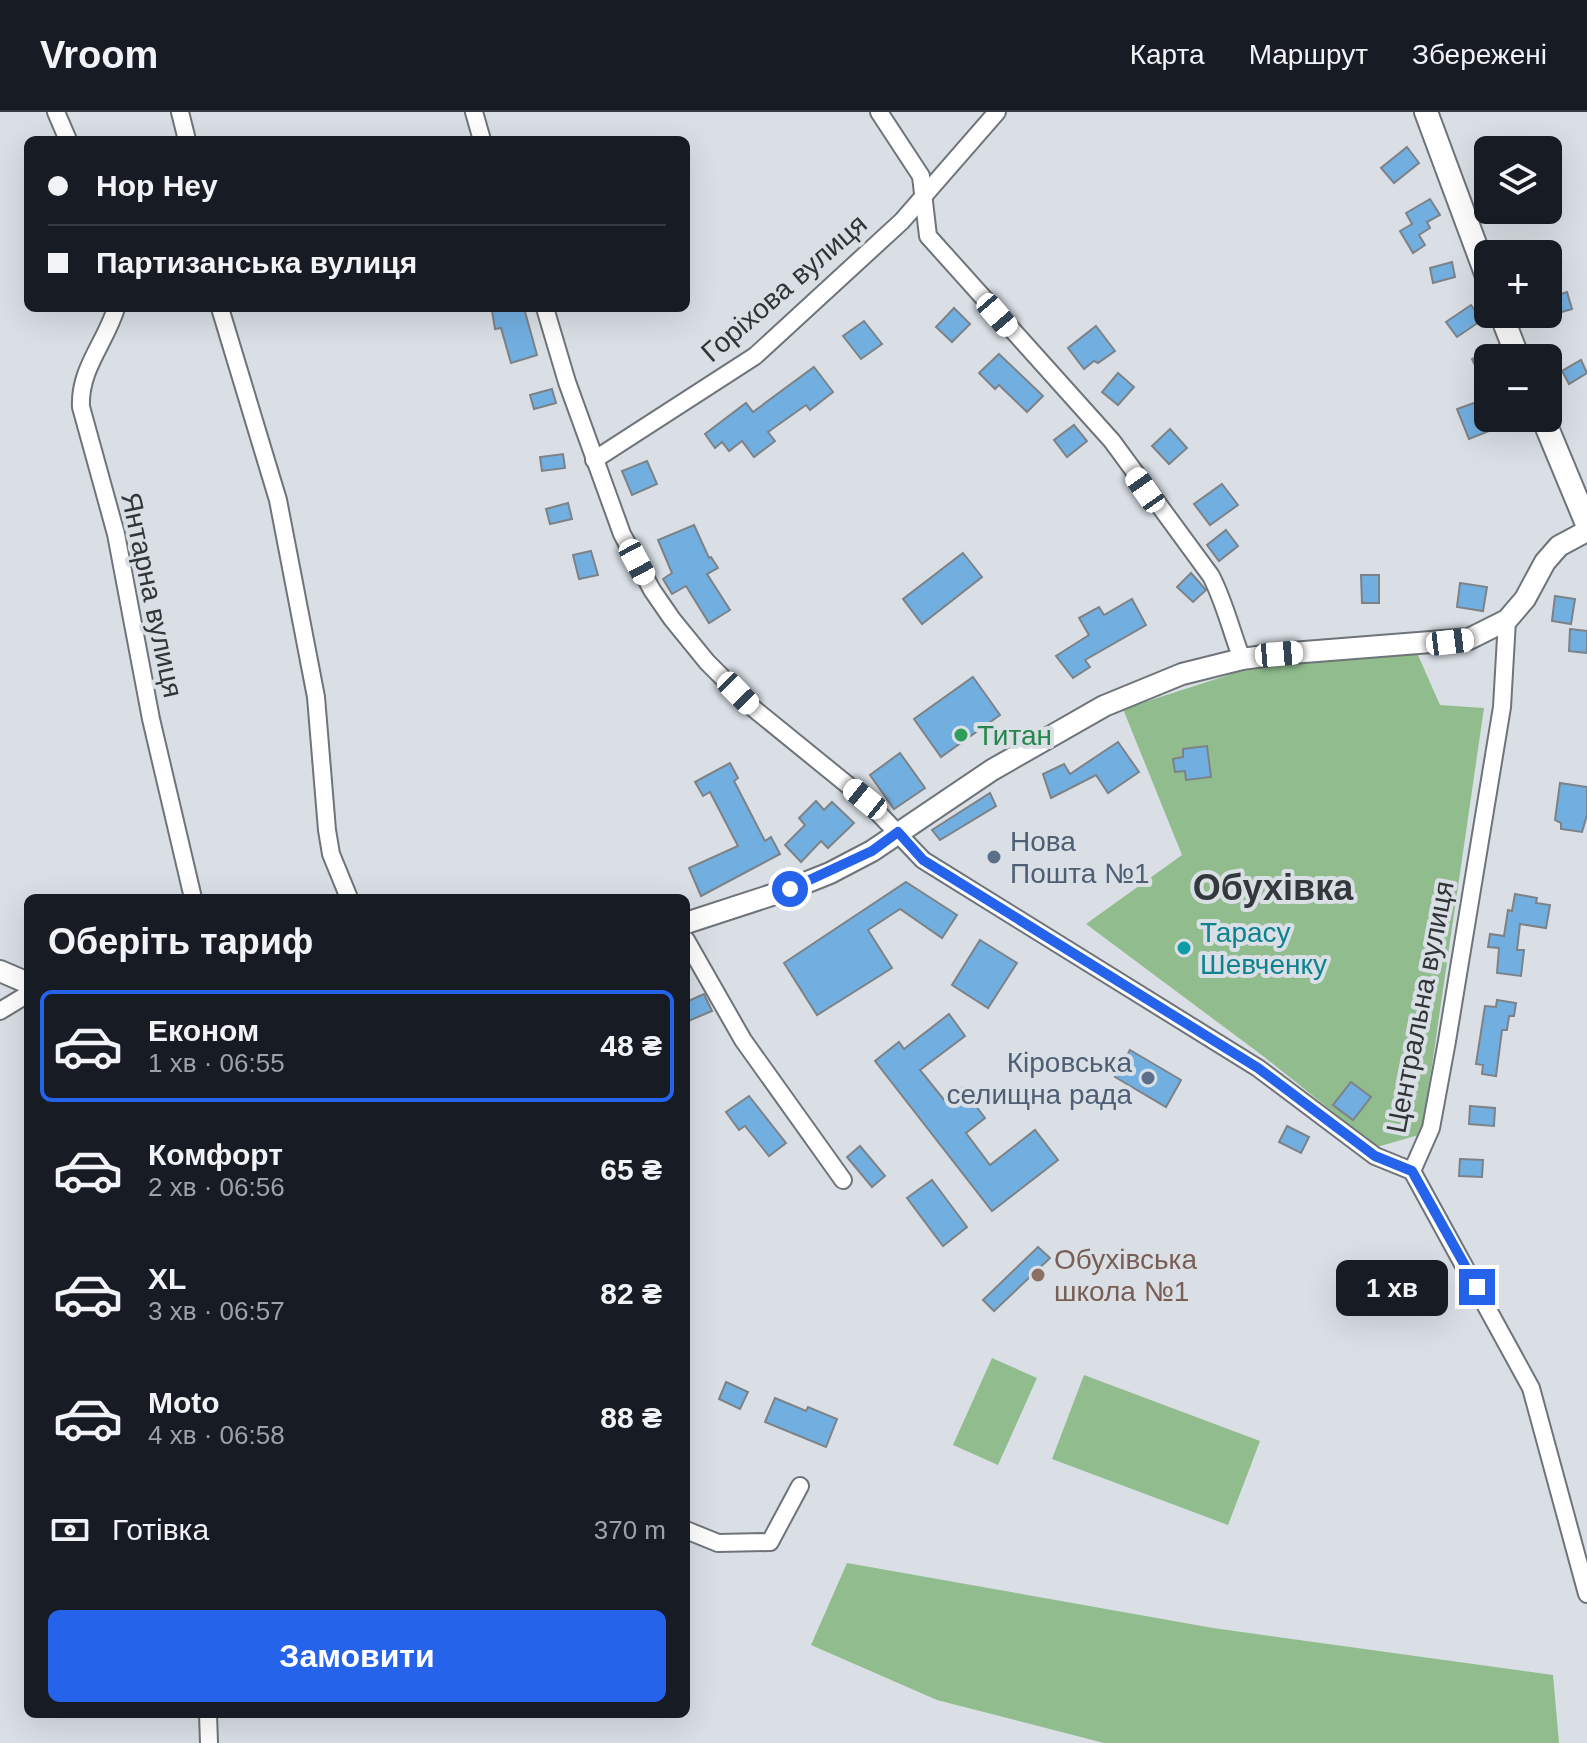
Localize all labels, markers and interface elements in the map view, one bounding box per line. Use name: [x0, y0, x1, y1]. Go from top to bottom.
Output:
text: Vroom: [40, 34, 158, 76]
text: Карта: [1130, 39, 1205, 70]
text: Маршрут: [1249, 39, 1368, 70]
text: Збережені: [1412, 39, 1547, 70]
map controls: [1474, 136, 1562, 432]
button: layers: [1474, 136, 1562, 224]
text: Hop Hey: [96, 169, 218, 202]
street label: Горіхова вулиця: [695, 208, 873, 368]
button: +: [1474, 240, 1562, 328]
text: Партизанська вулиця: [96, 246, 417, 279]
car: [972, 289, 1022, 341]
button: −: [1474, 344, 1562, 432]
car: [1121, 463, 1169, 517]
street label: Янтарна вулиця: [115, 490, 189, 700]
car: [615, 535, 659, 589]
car: [1425, 627, 1475, 657]
car: [1254, 640, 1304, 668]
car: [713, 667, 763, 719]
place label: Титан: [977, 720, 1052, 751]
marker: Титан: [952, 726, 970, 744]
car: [839, 775, 891, 823]
place label: Нова Пошта №1: [1010, 826, 1150, 889]
marker: Нова Пошта №1: [985, 848, 1003, 866]
district label: Обухівка: [1193, 867, 1354, 908]
route start: [772, 871, 808, 907]
street label: Центральна вулиця: [1380, 878, 1460, 1136]
place label: Тарасу Шевченку: [1200, 917, 1327, 980]
text: Оберіть тариф: [48, 921, 313, 962]
marker: Тарасу Шевченку: [1175, 939, 1193, 957]
icon: car: [52, 1010, 124, 1082]
text: Економ: [148, 1014, 259, 1047]
text: 48 ₴: [600, 1029, 662, 1062]
place label: Кіровська селищна рада: [946, 1047, 1132, 1110]
text: 1 хв · 06:55: [148, 1048, 285, 1078]
marker: Кіровська селищна рада: [1139, 1069, 1157, 1087]
icon: car: [52, 1134, 124, 1206]
text: Комфорт: [148, 1138, 283, 1171]
text: 65 ₴: [600, 1153, 662, 1186]
text: 2 хв · 06:56: [148, 1172, 285, 1202]
place label: Обухівська школа №1: [1054, 1244, 1197, 1307]
icon: car: [52, 1258, 124, 1330]
callout: 1 хв: [1337, 1259, 1449, 1315]
text: XL: [148, 1262, 186, 1295]
marker: Обухівська школа №1: [1029, 1266, 1047, 1284]
route end: [1459, 1269, 1495, 1305]
text: 1 хв: [1366, 1273, 1418, 1303]
text: 82 ₴: [600, 1277, 662, 1310]
text: 3 хв · 06:57: [148, 1296, 285, 1326]
icon: car: [52, 1382, 124, 1454]
text: Moto: [148, 1386, 220, 1419]
text: 88 ₴: [600, 1401, 662, 1434]
text: 4 хв · 06:58: [148, 1420, 285, 1450]
icon: cash: [48, 1508, 92, 1552]
text: Готівка: [112, 1513, 209, 1546]
text: 370 m: [594, 1515, 666, 1545]
button: Замовити: [48, 1610, 666, 1702]

